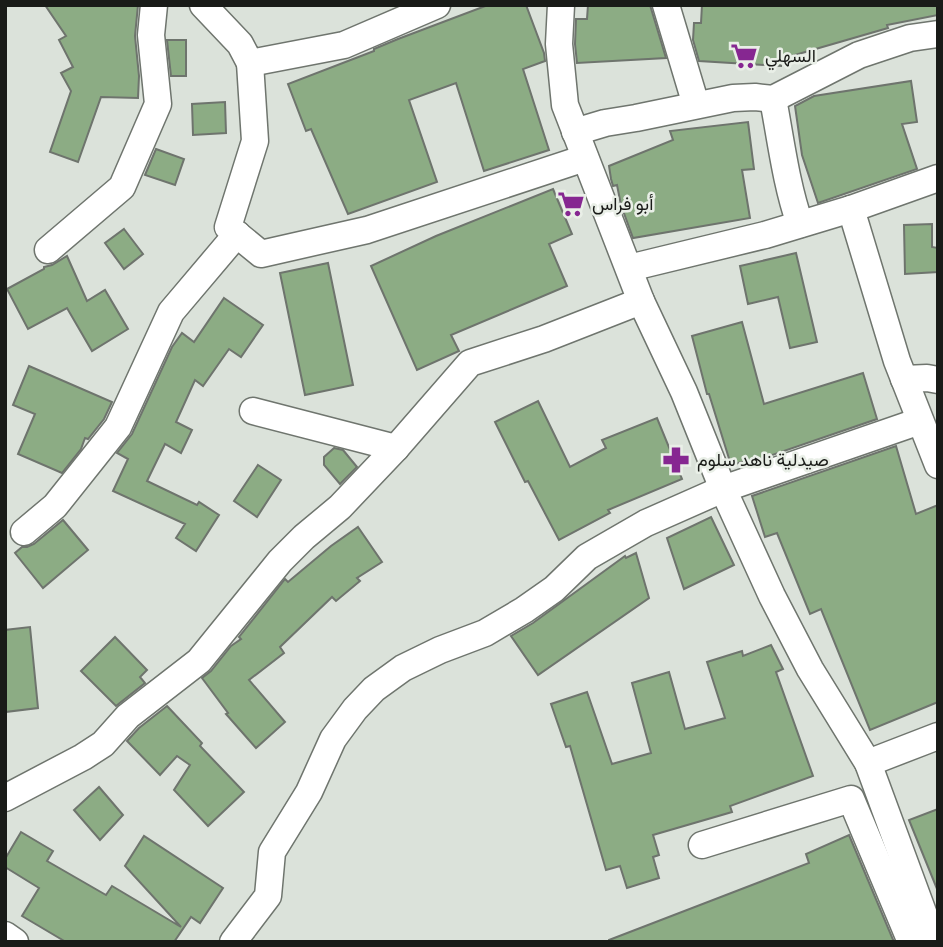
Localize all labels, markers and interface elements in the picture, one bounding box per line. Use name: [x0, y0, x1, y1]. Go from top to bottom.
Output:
supermarket icon: السهلي: [729, 41, 759, 71]
place label: السهلي: [765, 45, 816, 71]
supermarket icon: أبو فراس: [556, 189, 586, 219]
place label: أبو فراس: [592, 193, 653, 215]
pharmacy icon: صيدلية ناهد سلوم: [661, 445, 691, 475]
place label: صيدلية ناهد سلوم: [697, 449, 829, 472]

